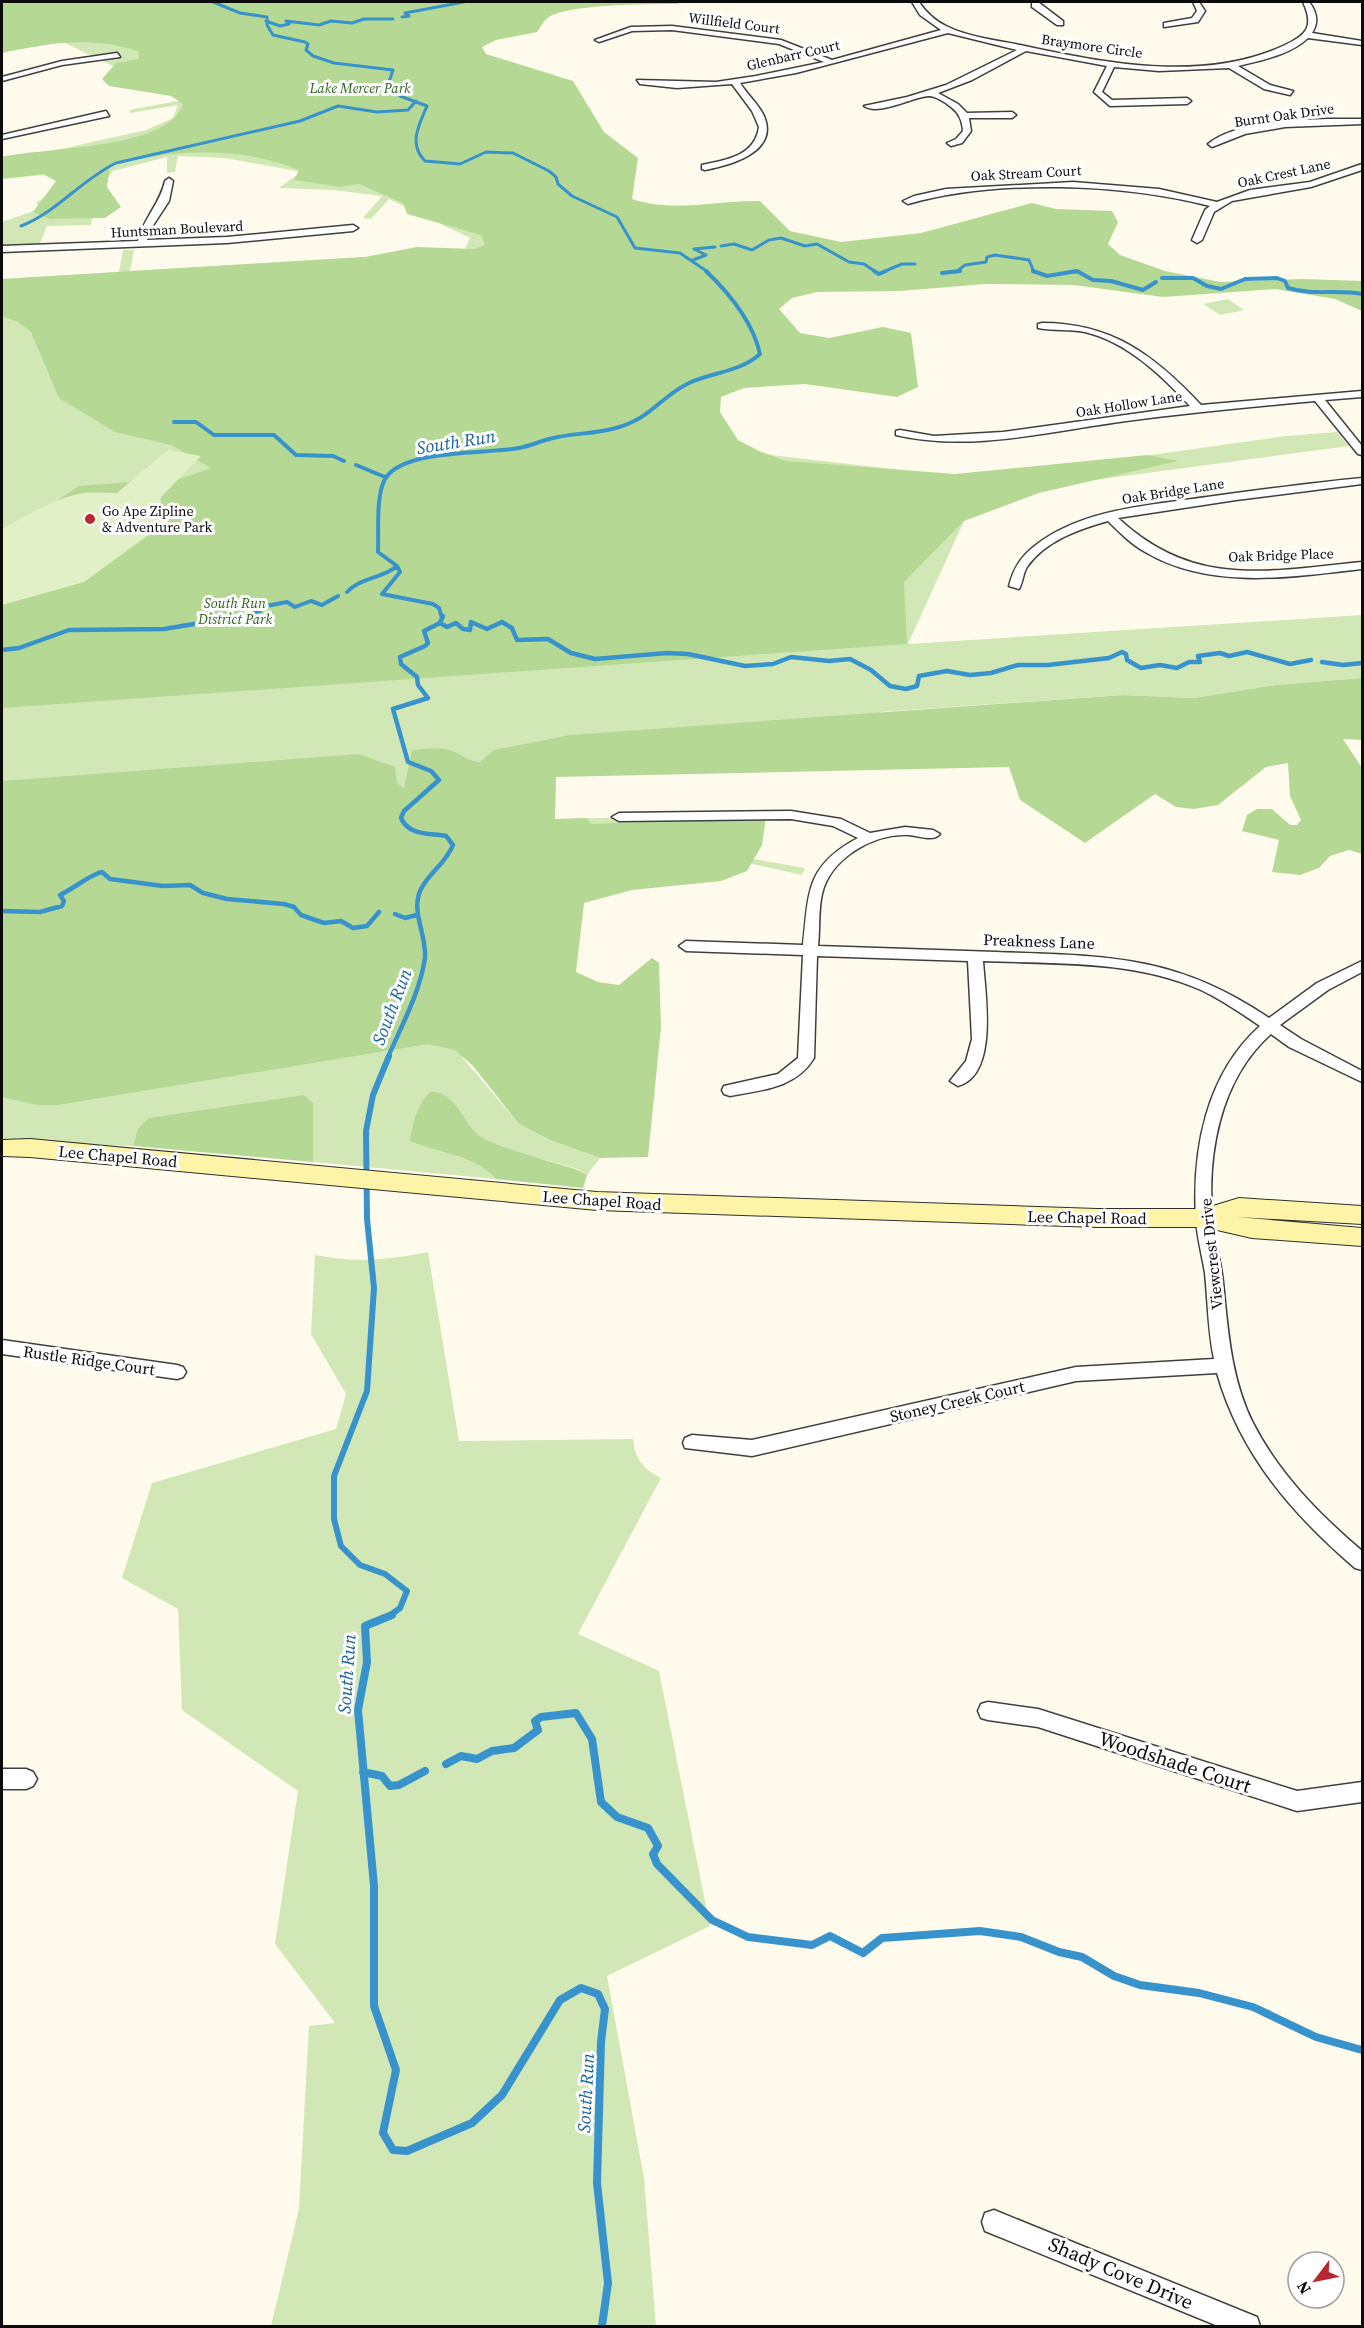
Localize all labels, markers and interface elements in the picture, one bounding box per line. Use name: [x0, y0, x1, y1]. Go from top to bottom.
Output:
street label: Willfield Court: [687, 7, 781, 39]
street label: Braymore Circle: [1040, 29, 1144, 63]
street label: Glenbarr Court: [745, 34, 842, 75]
park label: Lake Mercer Park: [308, 78, 411, 98]
street label: Burnt Oak Drive: [1233, 98, 1335, 132]
street label: Oak Crest Lane: [1236, 153, 1332, 193]
street label: Oak Stream Court: [970, 160, 1082, 186]
street label: Huntsman Boulevard: [110, 216, 244, 242]
street label: Oak Hollow Lane: [1074, 386, 1184, 422]
water label: South Run: [415, 423, 497, 460]
street label: Oak Bridge Lane: [1120, 473, 1226, 509]
place label: Go Ape Zipline & Adventure Park: [102, 501, 212, 537]
marker: Go Ape Zipline & Adventure Park: [83, 512, 97, 526]
street label: Oak Bridge Place: [1228, 543, 1334, 567]
park label: South Run District Park: [197, 593, 272, 629]
street label: Preakness Lane: [983, 928, 1095, 954]
water label: South Run: [366, 965, 417, 1048]
street label: Lee Chapel Road: [58, 1140, 178, 1172]
street label: Lee Chapel Road: [542, 1185, 662, 1215]
street label: Viewcrest Drive: [1194, 1197, 1228, 1311]
street label: Lee Chapel Road: [1027, 1205, 1147, 1229]
street label: Rustle Ridge Court: [22, 1340, 157, 1380]
street label: Stoney Creek Court: [888, 1375, 1027, 1427]
water label: South Run: [331, 1633, 362, 1714]
street label: Woodshade Court: [1095, 1724, 1255, 1800]
water label: South Run: [571, 2053, 600, 2133]
street label: Shady Cove Drive: [1044, 2230, 1198, 2316]
north arrow: [1286, 2250, 1346, 2310]
text: N: [1291, 2277, 1316, 2299]

